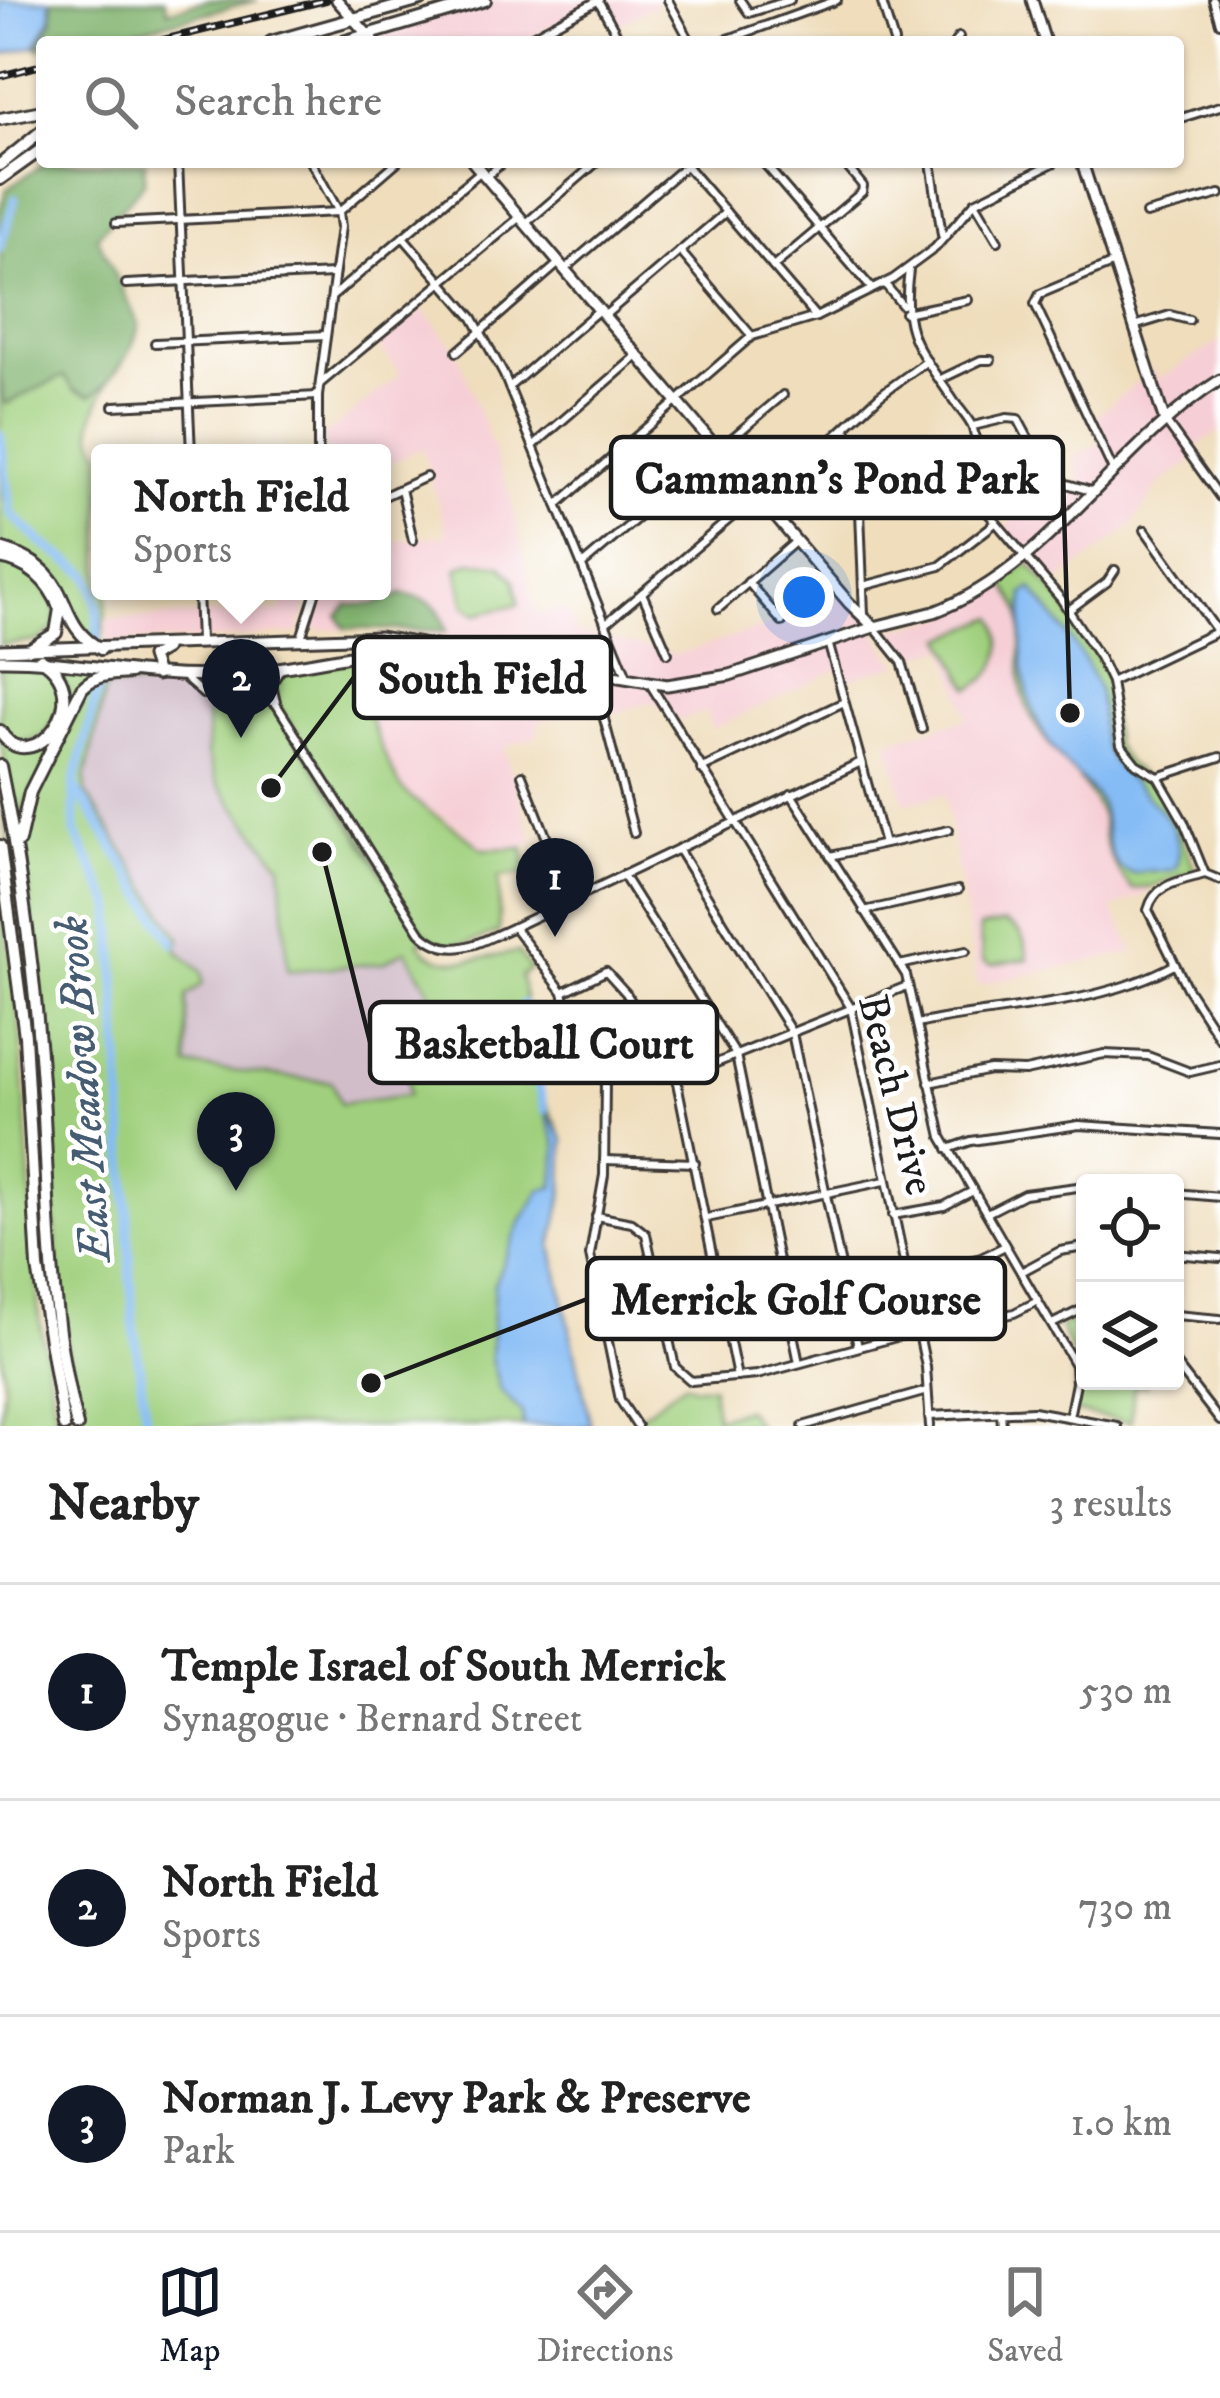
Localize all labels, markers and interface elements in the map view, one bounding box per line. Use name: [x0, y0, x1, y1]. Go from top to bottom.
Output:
search box: [36, 36, 1184, 168]
icon: search: [78, 69, 144, 135]
text: Search here: [174, 74, 382, 130]
callout: Cammann's Pond Park: [611, 437, 1063, 518]
popup: [91, 444, 391, 600]
text: Cammann's Pond Park: [635, 452, 1040, 508]
text: North Field: [133, 470, 349, 526]
text: Sports: [133, 526, 232, 575]
your location: [774, 567, 834, 627]
callout: South Field: [354, 637, 611, 718]
pin: 2: [202, 639, 280, 738]
text: South Field: [378, 652, 588, 708]
pin: 1: [516, 838, 594, 937]
water label: East Meadow Brook: [45, 914, 125, 1267]
street label: Beach Drive: [845, 990, 945, 1200]
callout: Basketball Court: [370, 1002, 717, 1083]
text: Basketball Court: [394, 1017, 694, 1073]
pin: 3: [197, 1092, 275, 1191]
map controls: [1076, 1174, 1184, 1390]
button: locate: [1076, 1174, 1184, 1282]
callout: Merrick Golf Course: [587, 1258, 1005, 1339]
text: Merrick Golf Course: [611, 1273, 981, 1329]
button: layers: [1076, 1282, 1184, 1390]
text: Nearby: [48, 1472, 199, 1536]
text: 3 results: [1049, 1480, 1172, 1529]
text: Temple Israel of South Merrick: [162, 1639, 726, 1695]
text: 1: [80, 1667, 94, 1716]
text: 530 m: [1079, 1667, 1172, 1716]
text: Synagogue · Bernard Street: [162, 1695, 582, 1744]
text: North Field: [162, 1855, 378, 1911]
text: 2: [77, 1883, 97, 1932]
text: 730 m: [1078, 1883, 1172, 1932]
text: Sports: [162, 1911, 261, 1960]
text: Norman J. Levy Park & Preserve: [162, 2071, 751, 2127]
text: 3: [80, 2099, 94, 2148]
text: 1.0 km: [1070, 2099, 1172, 2148]
text: Park: [162, 2127, 235, 2176]
tab: Map: [157, 2259, 223, 2372]
tab: Directions: [537, 2259, 673, 2372]
tab: Saved: [987, 2259, 1063, 2372]

